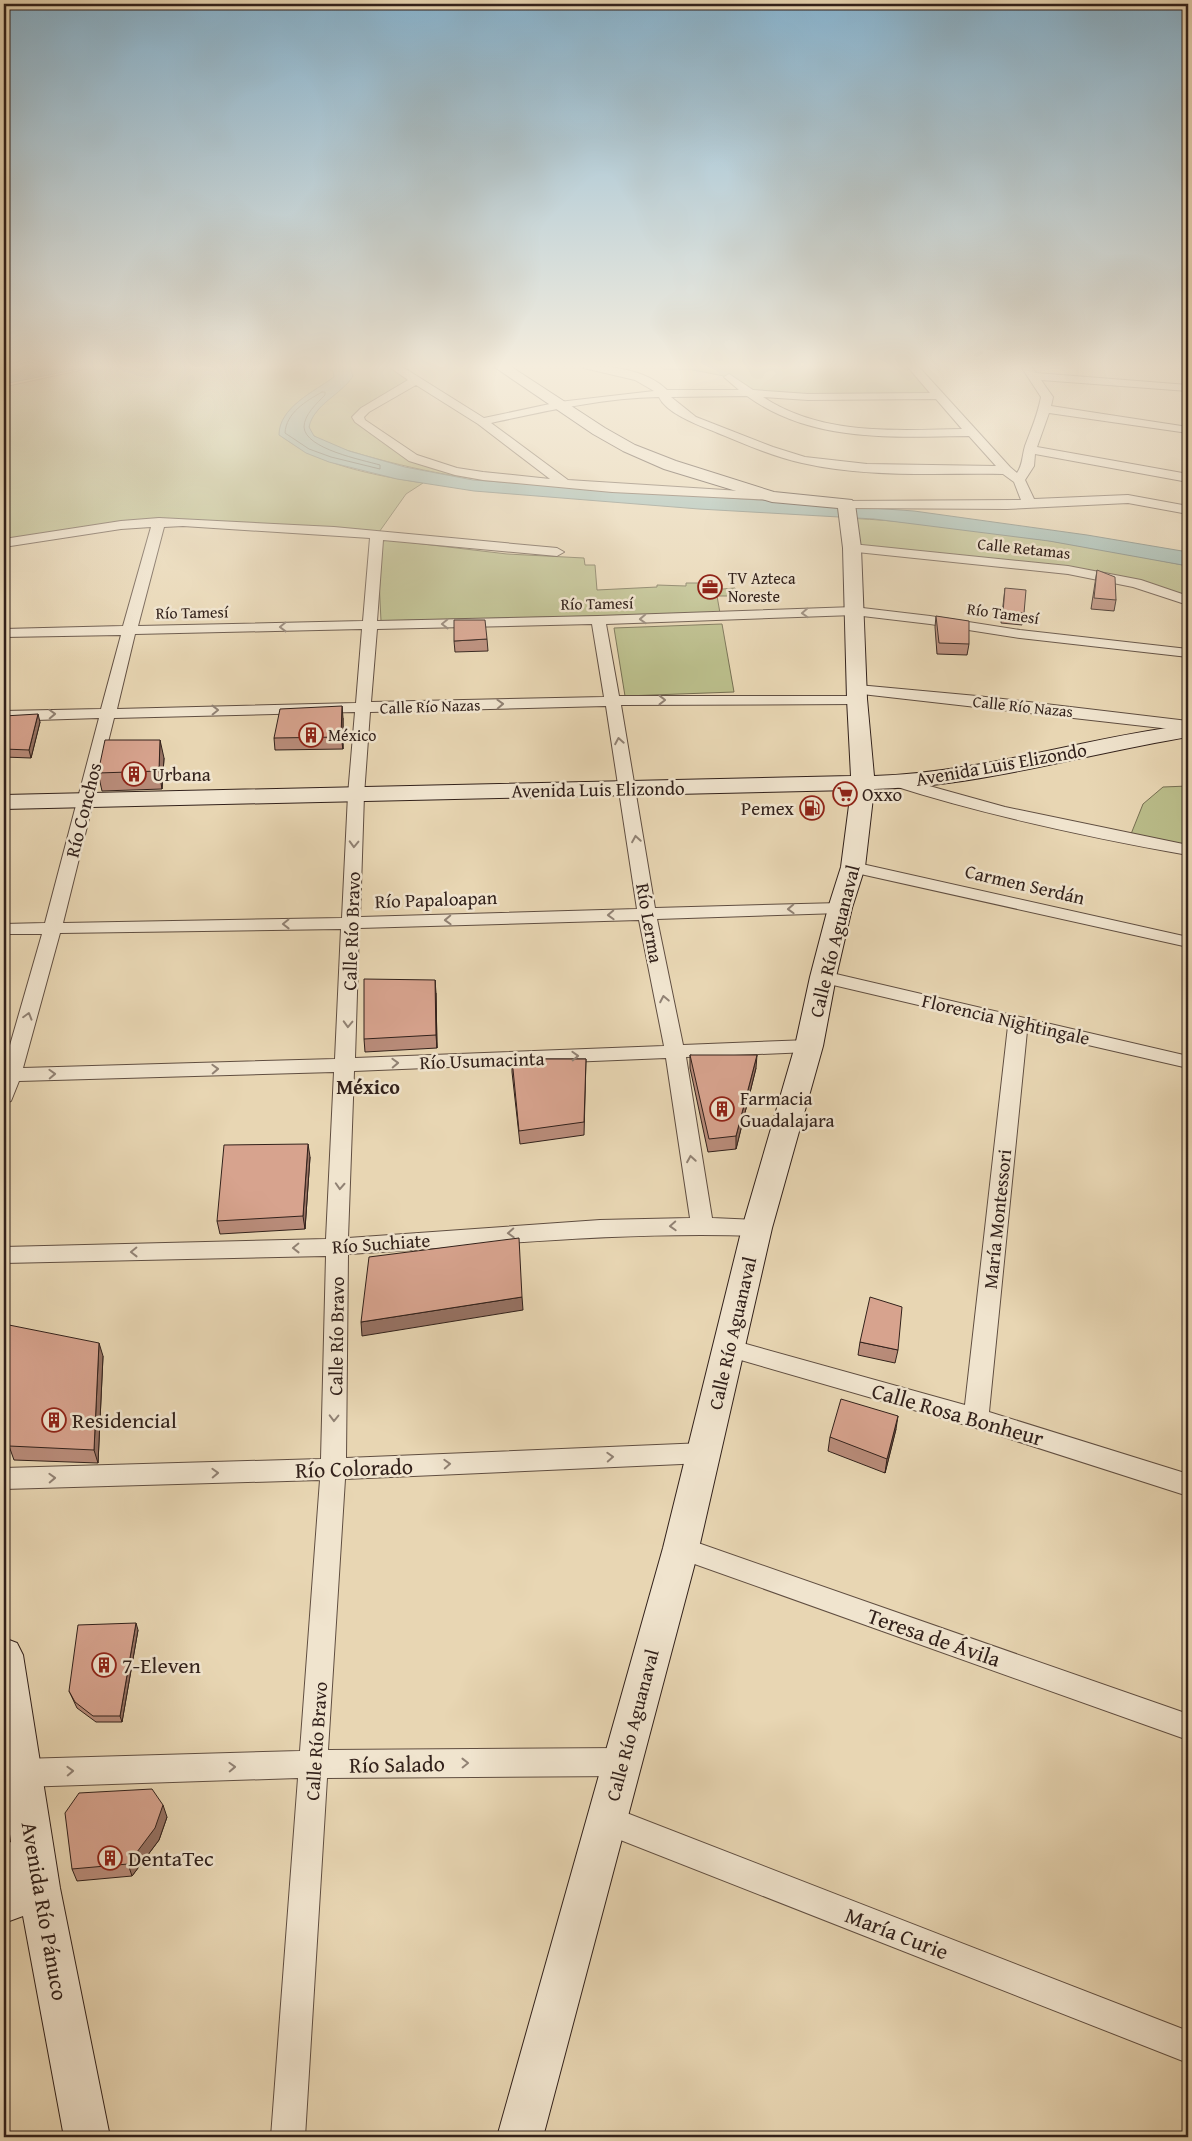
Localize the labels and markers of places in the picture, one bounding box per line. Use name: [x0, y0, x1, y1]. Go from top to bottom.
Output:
place label: TV Azteca Noreste: [728, 566, 796, 608]
office icon: TV Azteca Noreste: [697, 574, 723, 600]
building icon: México: [298, 722, 324, 748]
place label: México: [328, 723, 377, 747]
place label: Urbana: [152, 760, 211, 788]
building icon: Urbana: [121, 761, 147, 787]
place label: Oxxo: [862, 780, 902, 808]
supermarket icon: Oxxo: [832, 781, 858, 807]
place label: Pemex: [741, 794, 794, 822]
fuel station icon: Pemex: [799, 795, 825, 821]
place label: Farmacia Guadalajara: [740, 1084, 835, 1134]
building icon: Farmacia Guadalajara: [709, 1096, 735, 1122]
place label: Residencial: [72, 1404, 177, 1436]
building icon: Residencial: [41, 1407, 67, 1433]
place label: 7-Eleven: [122, 1649, 202, 1681]
building icon: 7-Eleven: [91, 1652, 117, 1678]
place label: DentaTec: [128, 1842, 214, 1874]
building icon: DentaTec: [97, 1845, 123, 1871]

